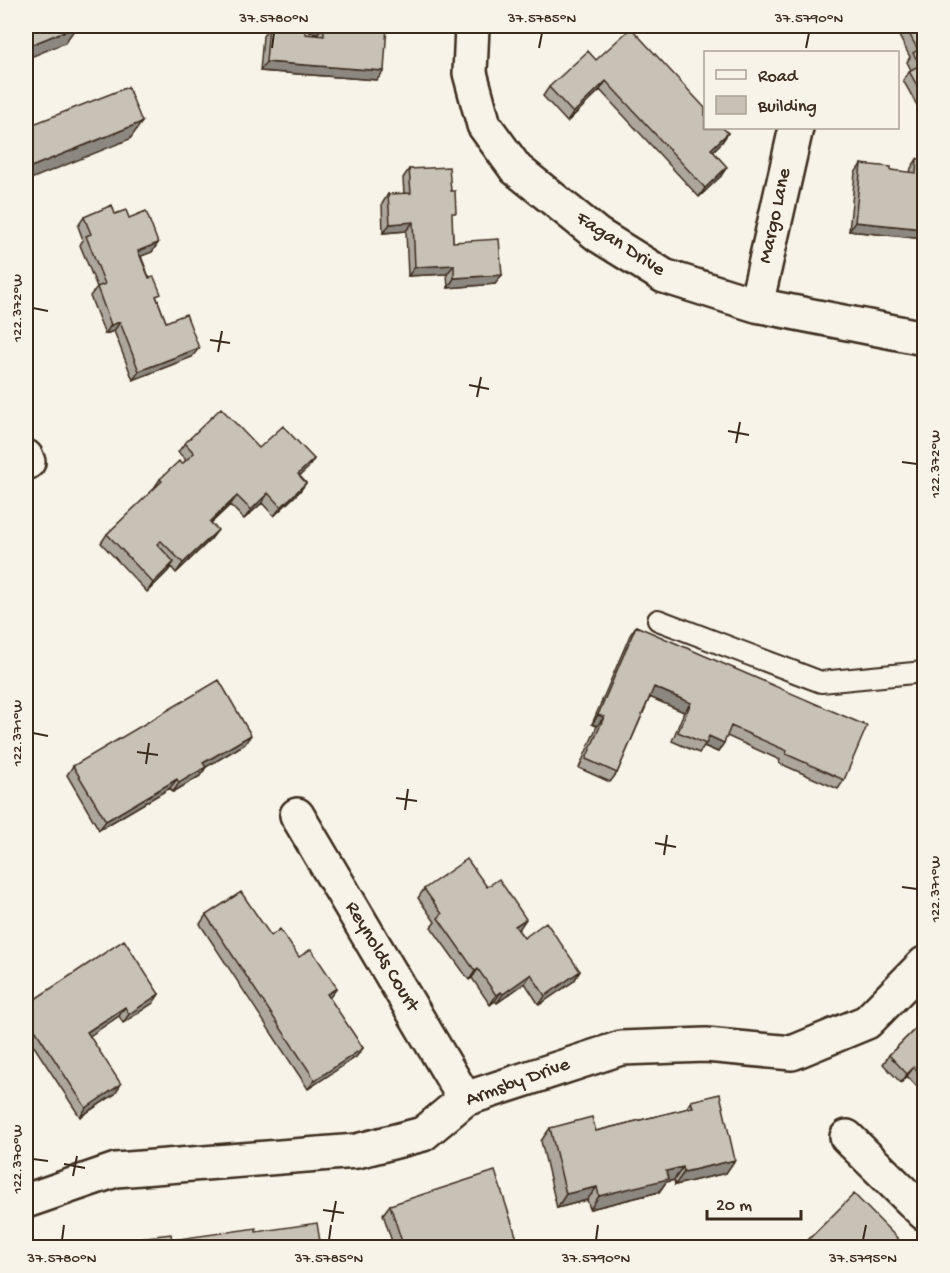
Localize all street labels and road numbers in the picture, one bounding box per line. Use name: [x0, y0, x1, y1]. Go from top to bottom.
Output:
street label: Margo Lane: [755, 166, 797, 266]
street label: Fagan Drive: [570, 207, 669, 283]
street label: Reynolds Court: [339, 898, 424, 1018]
street label: Armsby Drive: [463, 1053, 574, 1112]

